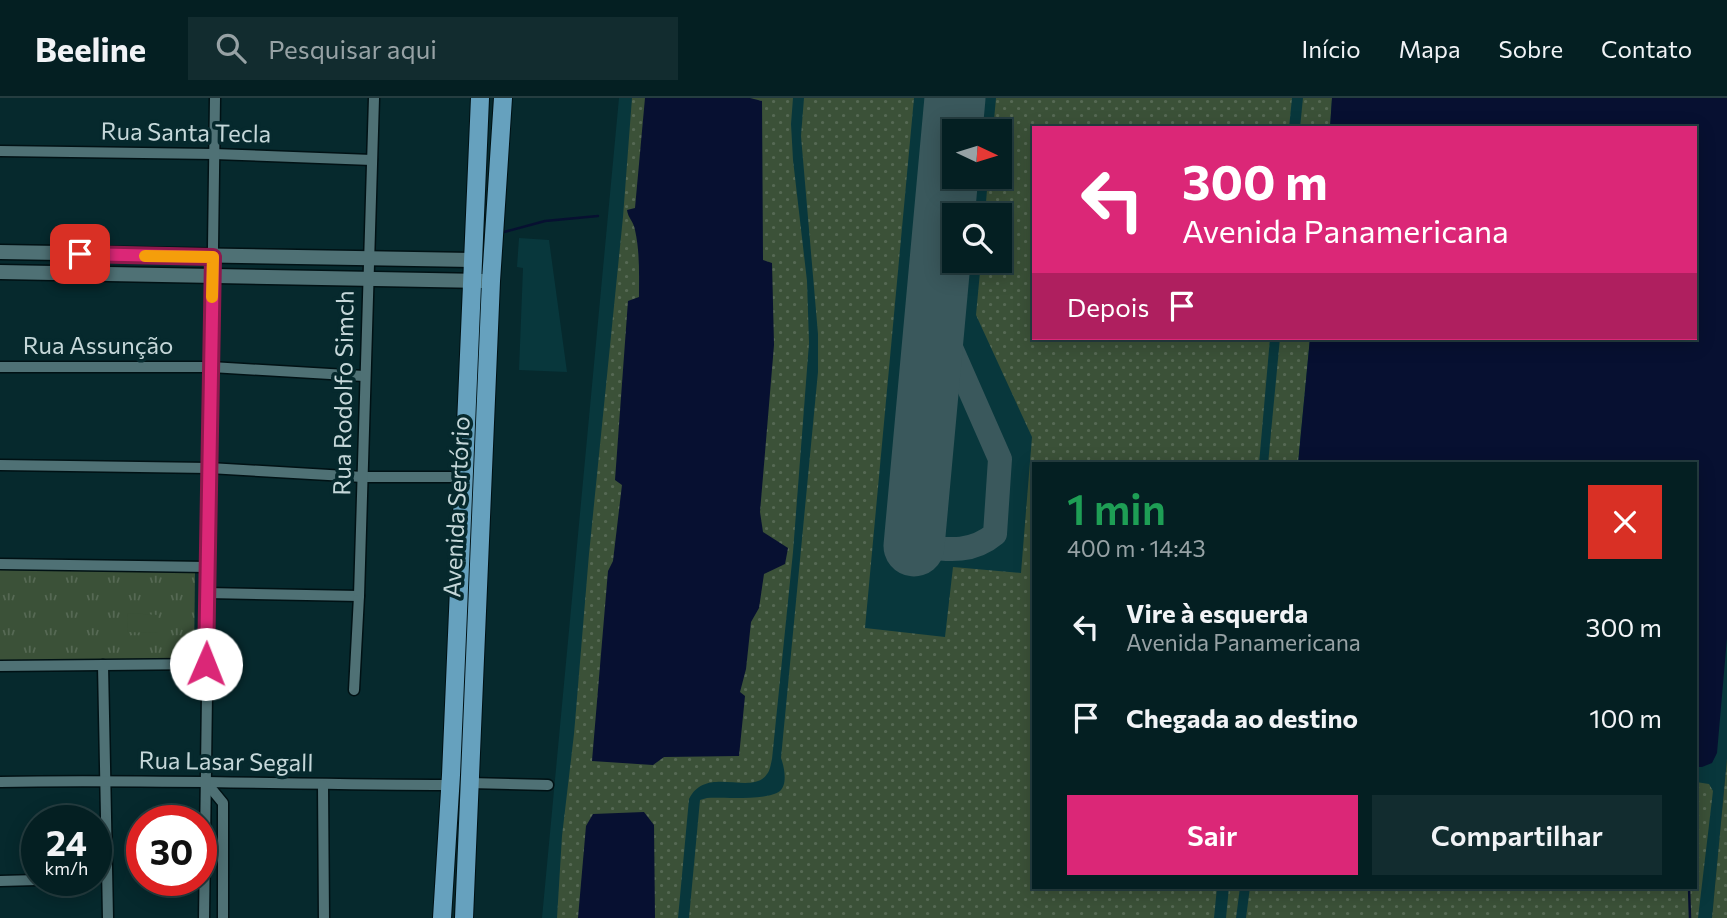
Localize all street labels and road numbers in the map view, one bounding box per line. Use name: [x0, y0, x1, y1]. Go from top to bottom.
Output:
street label: Rua Santa Tecla: [100, 116, 272, 147]
street label: Rua Rodolfo Simch: [326, 290, 359, 496]
street label: Rua Assunção: [23, 330, 173, 359]
street label: Avenida Sertório: [436, 416, 475, 598]
street label: Rua Lasar Segall: [138, 744, 314, 777]

